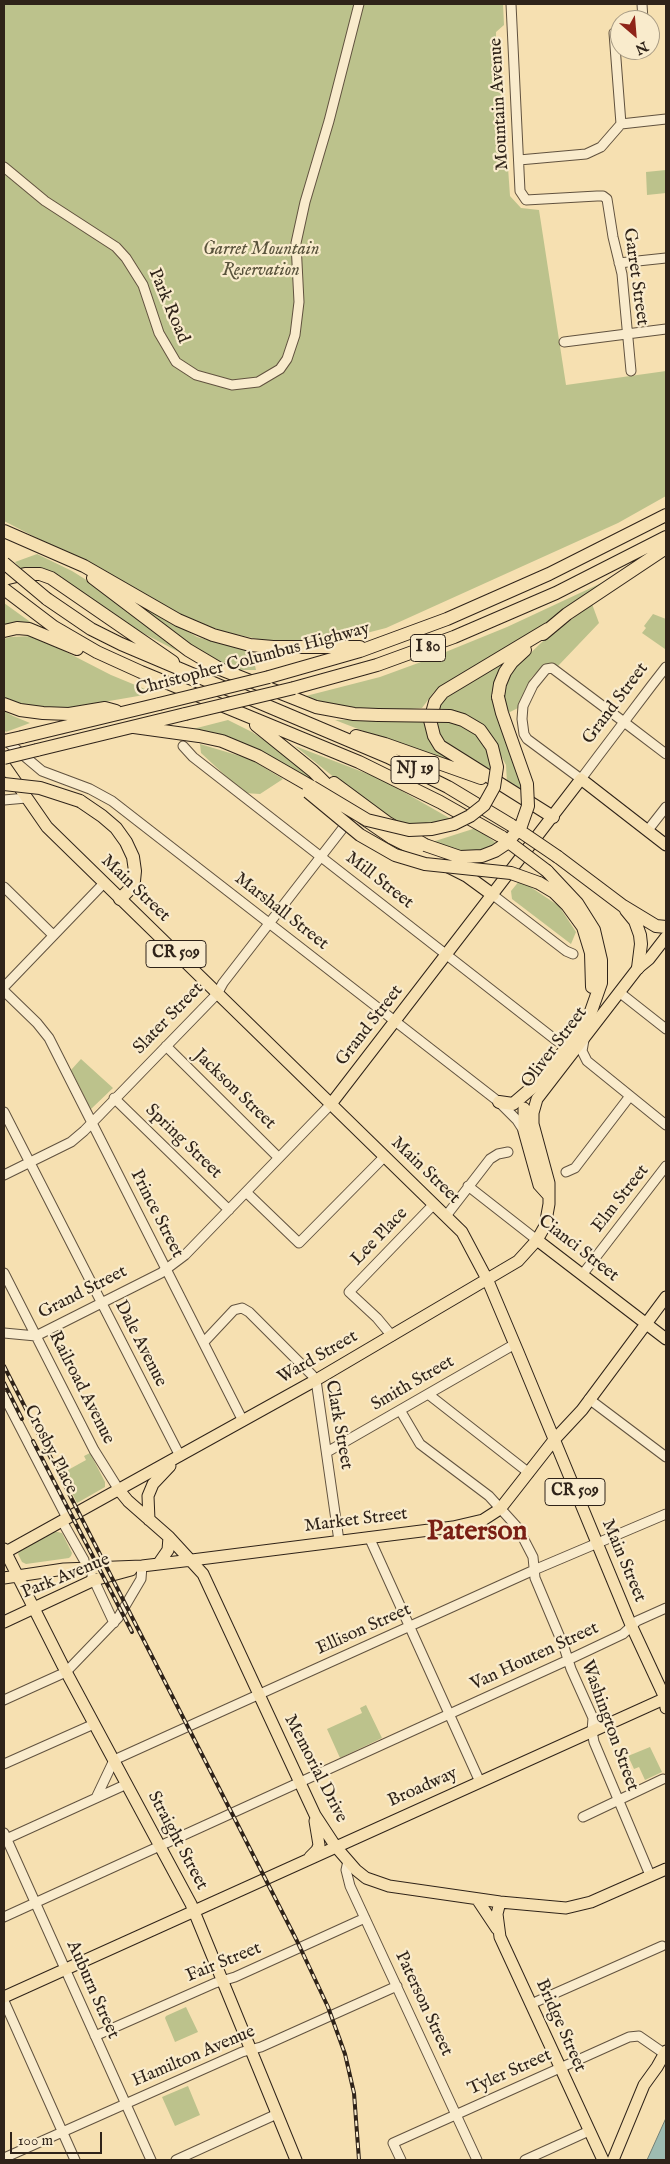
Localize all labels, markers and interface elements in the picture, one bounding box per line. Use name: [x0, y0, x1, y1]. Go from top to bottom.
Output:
north arrow: [610, 10, 660, 60]
street label: Mountain Avenue: [486, 37, 514, 171]
text: N: [632, 37, 651, 58]
street label: Garret Street: [617, 227, 653, 327]
park label: Garret Mountain Reservation: [203, 239, 319, 282]
street label: Park Road: [143, 265, 193, 347]
street label: Christopher Columbus Highway: [134, 618, 372, 702]
road number: I 80: [410, 634, 446, 661]
street label: Grand Street: [578, 659, 654, 749]
road number: NJ 19: [391, 756, 439, 784]
street label: Mill Street: [341, 848, 417, 914]
street label: Main Street: [96, 851, 174, 927]
street label: Marshall Street: [230, 869, 332, 955]
road number: CR 509: [146, 941, 206, 968]
street label: Slater Street: [129, 979, 209, 1059]
street label: Grand Street: [332, 981, 408, 1071]
street label: Oliver Street: [517, 1003, 593, 1093]
street label: Jackson Street: [188, 1045, 280, 1135]
street label: Spring Street: [140, 1100, 226, 1184]
street label: Main Street: [386, 1133, 464, 1209]
street label: Elm Street: [588, 1161, 654, 1237]
street label: Prince Street: [125, 1166, 187, 1262]
street label: Lee Place: [347, 1203, 413, 1271]
street label: Cianci Street: [533, 1211, 623, 1287]
street label: Grand Street: [35, 1261, 131, 1325]
street label: Dale Avenue: [109, 1297, 171, 1391]
street label: Ward Street: [274, 1326, 362, 1390]
street label: Railroad Avenue: [43, 1328, 119, 1448]
street label: Smith Street: [368, 1352, 458, 1416]
street label: Clark Street: [320, 1379, 356, 1471]
street label: Crosby Place: [18, 1402, 82, 1498]
road number: CR 509: [545, 1478, 605, 1505]
street label: Market Street: [303, 1504, 409, 1538]
district label: Paterson: [427, 1516, 527, 1550]
street label: Main Street: [596, 1516, 650, 1606]
street label: Park Avenue: [19, 1550, 113, 1604]
street label: Ellison Street: [313, 1600, 415, 1660]
street label: Van Houten Street: [468, 1618, 602, 1696]
street label: Washington Street: [575, 1657, 643, 1795]
street label: Memorial Drive: [278, 1711, 352, 1827]
street label: Broadway: [385, 1763, 461, 1813]
street label: Straight Street: [142, 1788, 212, 1894]
street label: Auburn Street: [61, 1938, 123, 2042]
street label: Fair Street: [183, 1938, 265, 1988]
street label: Paterson Street: [389, 1948, 457, 2060]
street label: Bridge Street: [530, 1976, 590, 2076]
street label: Hamilton Avenue: [129, 2021, 259, 2093]
street label: Tyler Street: [465, 2045, 555, 2101]
scale bar: [12, 2122, 105, 2154]
text: 100 m: [18, 2131, 53, 2150]

